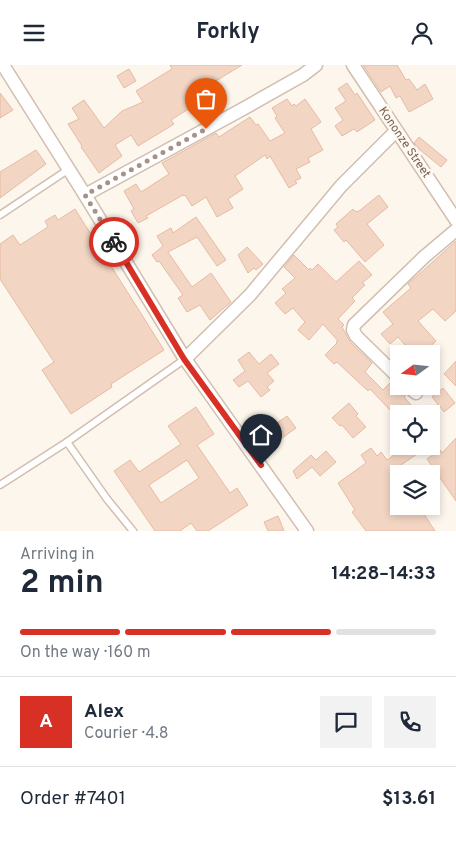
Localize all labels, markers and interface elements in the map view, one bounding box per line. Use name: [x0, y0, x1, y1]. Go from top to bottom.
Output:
icon: menu: [20, 19, 48, 47]
text: Forkly: [196, 19, 260, 46]
icon: person: [408, 19, 436, 47]
pin: [185, 78, 227, 129]
icon: bag: [192, 85, 220, 113]
street label: Kononze Street: [374, 104, 434, 181]
courier: [89, 217, 139, 267]
icon: bike: [100, 228, 128, 256]
north arrow: [390, 345, 440, 395]
map controls: [390, 345, 440, 515]
button: locate: [390, 405, 440, 455]
pin: [240, 414, 282, 465]
icon: home: [247, 421, 275, 449]
button: layers: [390, 465, 440, 515]
text: Arriving in: [20, 545, 95, 565]
text: 14:28–14:33: [331, 562, 436, 586]
text: 2 min: [20, 564, 104, 604]
text: On the way · 160 m: [20, 643, 151, 663]
button: chat: [320, 696, 372, 748]
button: phone: [384, 696, 436, 748]
text: Alex: [84, 700, 124, 724]
text: A: [39, 710, 53, 734]
text: Courier · 4.8: [84, 724, 168, 744]
text: Order #7401: [20, 787, 126, 811]
text: $13.61: [382, 787, 436, 811]

